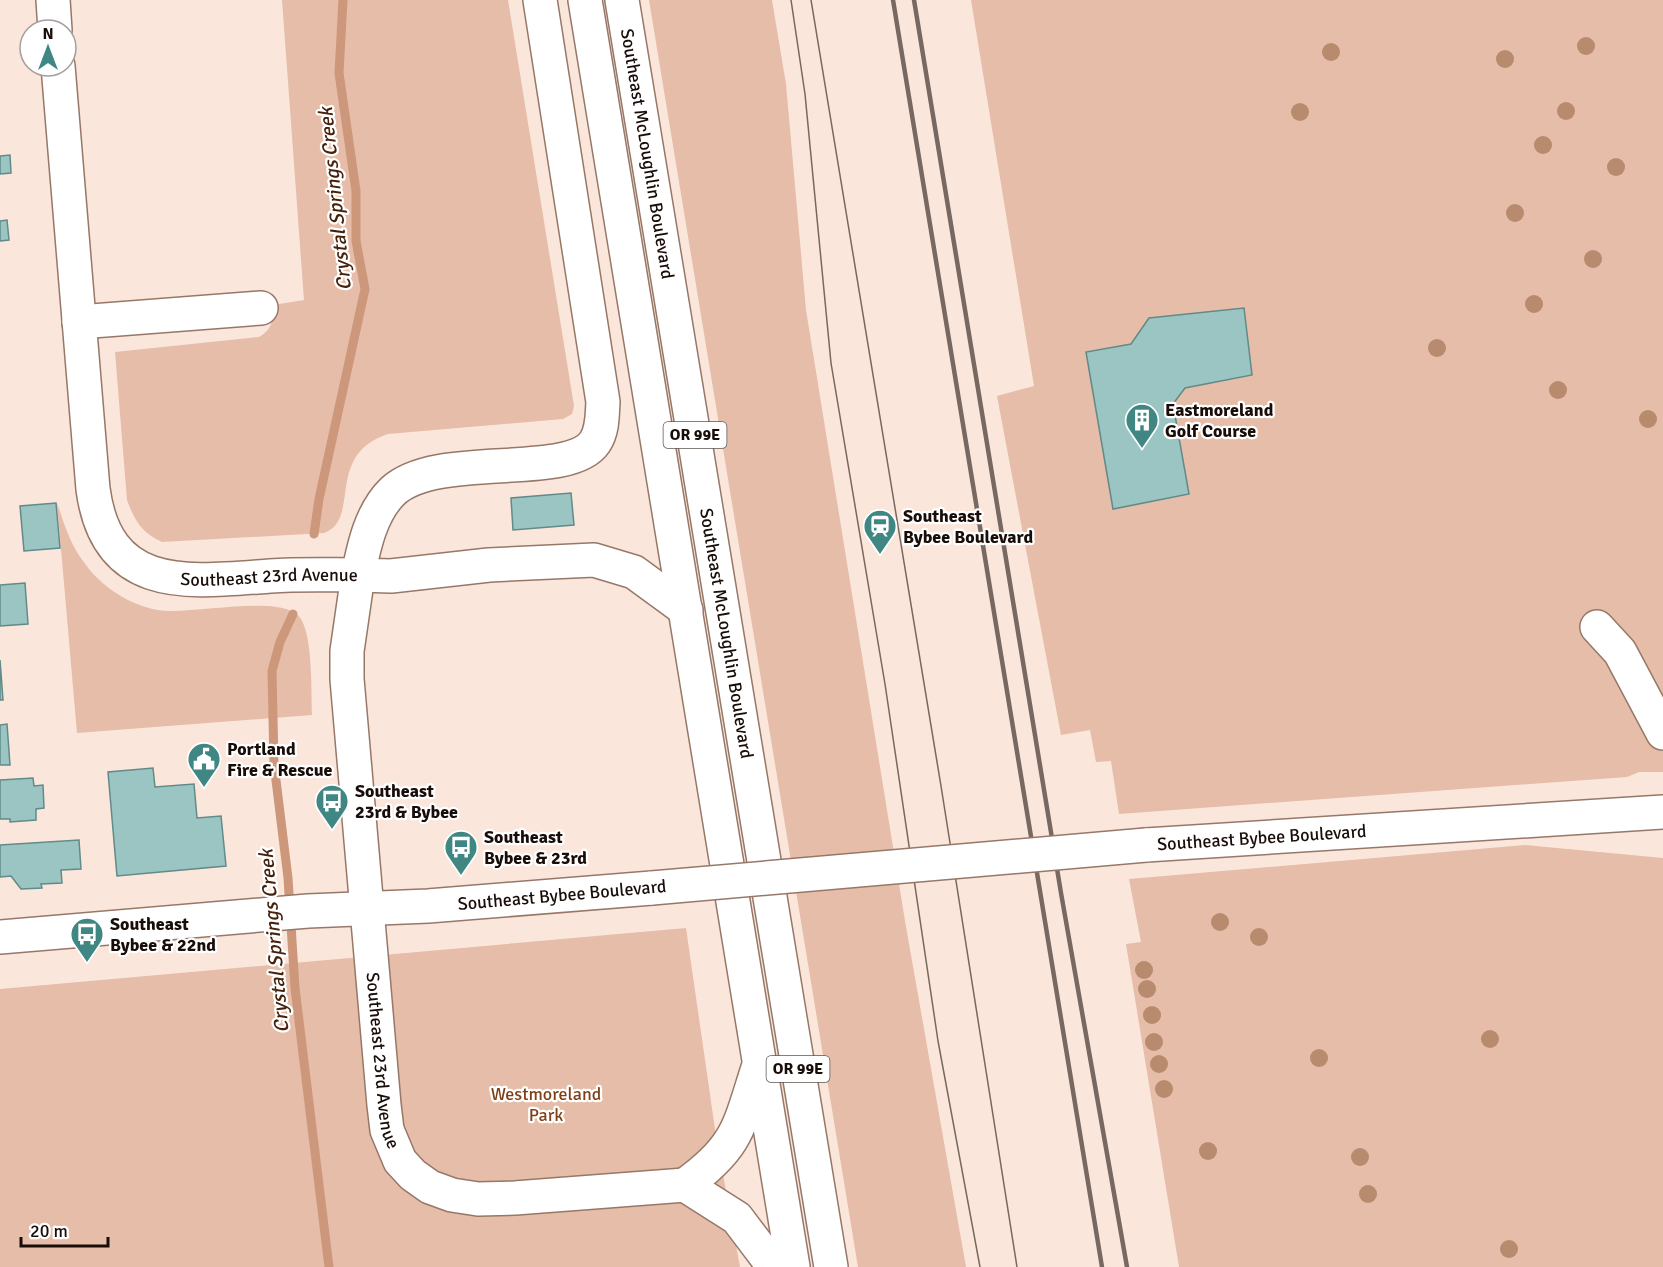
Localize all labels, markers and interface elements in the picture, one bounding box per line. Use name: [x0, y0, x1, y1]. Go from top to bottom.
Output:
north arrow: [18, 18, 78, 78]
text: N: [42, 24, 54, 44]
street label: Southeast McLoughlin Boulevard: [616, 27, 679, 281]
water label: Crystal Springs Creek: [313, 104, 357, 292]
place label: Eastmoreland Golf Course: [1165, 399, 1274, 442]
building icon: Eastmoreland Golf Course: [1124, 402, 1160, 449]
road number: OR 99E: [664, 422, 726, 448]
place label: Southeast Bybee Boulevard: [903, 505, 1034, 548]
street label: Southeast McLoughlin Boulevard: [695, 507, 758, 760]
station icon: Southeast Bybee Boulevard: [862, 508, 898, 555]
street label: Southeast 23rd Avenue: [180, 564, 358, 591]
place label: Portland Fire & Rescue: [227, 738, 333, 781]
public building icon: Portland Fire & Rescue: [186, 741, 222, 788]
place label: Southeast 23rd & Bybee: [355, 780, 458, 823]
bus stop icon: Southeast 23rd & Bybee: [314, 783, 350, 830]
street label: Southeast Bybee Boulevard: [1156, 820, 1367, 855]
place label: Southeast Bybee & 23rd: [484, 826, 587, 869]
bus stop icon: Southeast Bybee & 23rd: [443, 829, 479, 876]
water label: Crystal Springs Creek: [253, 846, 294, 1034]
street label: Southeast Bybee Boulevard: [457, 875, 667, 915]
place label: Southeast Bybee & 22nd: [110, 913, 216, 956]
bus stop icon: Southeast Bybee & 22nd: [69, 916, 105, 963]
street label: Southeast 23rd Avenue: [362, 971, 405, 1152]
road number: OR 99E: [766, 1056, 830, 1082]
park label: Westmoreland Park: [491, 1083, 601, 1126]
scale bar: [21, 1210, 108, 1248]
text: 20 m: [30, 1220, 68, 1242]

